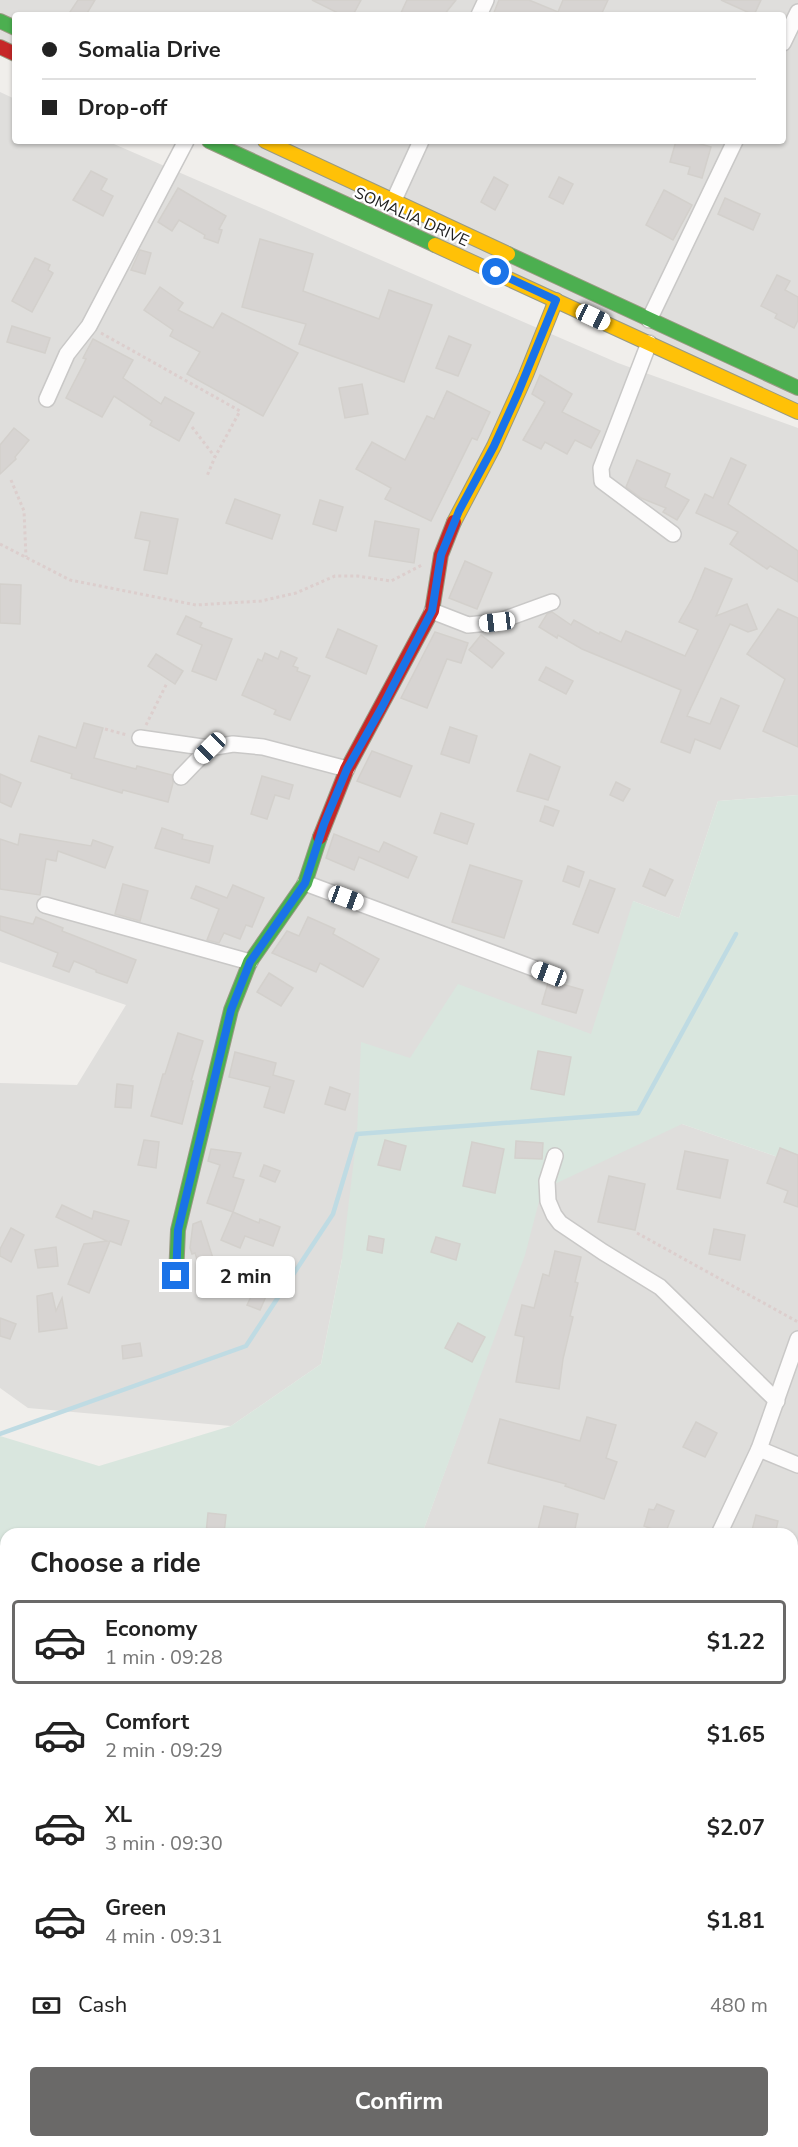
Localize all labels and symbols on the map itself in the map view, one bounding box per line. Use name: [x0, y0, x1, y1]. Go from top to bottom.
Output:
street label: SOMALIA DRIVE: [351, 182, 472, 252]
route start: [482, 258, 509, 285]
car: [573, 301, 613, 333]
car: [478, 611, 516, 633]
car: [191, 729, 229, 767]
car: [326, 883, 366, 913]
car: [529, 959, 569, 989]
callout: 2 min: [197, 1255, 296, 1297]
route end: [162, 1262, 189, 1289]

